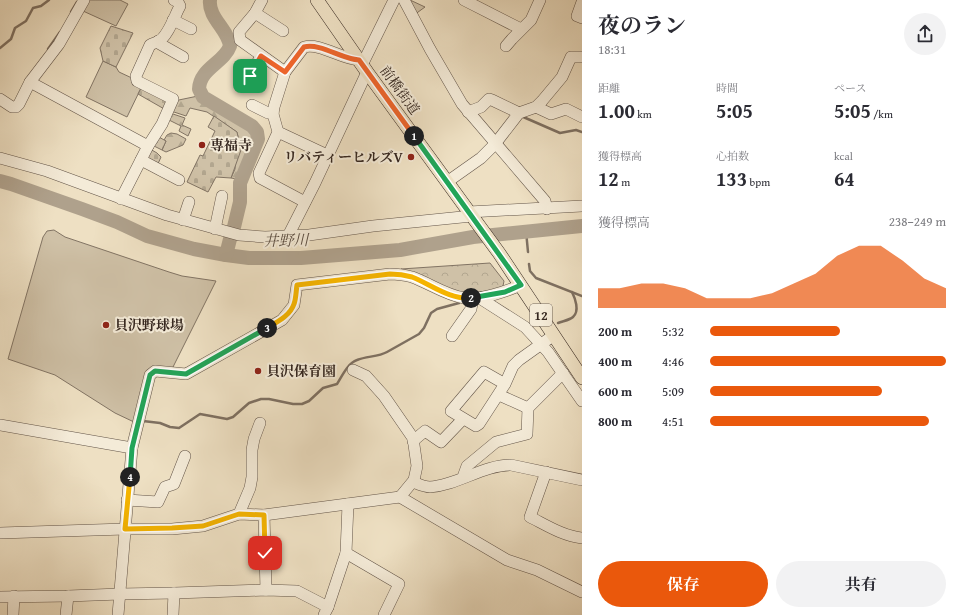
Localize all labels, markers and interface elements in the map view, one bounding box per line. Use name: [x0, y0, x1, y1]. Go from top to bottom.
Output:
text: 夜のラン: [598, 9, 686, 41]
button: share: [904, 13, 946, 55]
text: 18:31: [598, 40, 626, 59]
pin: [233, 59, 267, 93]
street label: 前橋街道: [375, 61, 425, 119]
icon: arrive: [239, 65, 261, 87]
text: 距離: [598, 80, 620, 96]
text: 時間: [716, 80, 738, 96]
text: ペース: [834, 80, 866, 96]
text: 1.00: [598, 96, 635, 125]
text: 5:05: [716, 96, 753, 125]
text: 5:05: [834, 96, 871, 125]
text: km: [635, 106, 652, 122]
text: /km: [871, 106, 893, 122]
pin: 1: [404, 126, 424, 146]
text: 1: [411, 128, 417, 144]
place label: 専福寺: [210, 135, 252, 155]
marker: 専福寺: [197, 140, 207, 150]
place label: リバティーヒルズⅤ: [284, 147, 404, 167]
text: 獲得標高: [598, 148, 642, 164]
text: 心拍数: [716, 148, 749, 164]
text: kcal: [834, 148, 853, 164]
marker: リバティーヒルズⅤ: [406, 152, 416, 162]
text: 12: [598, 164, 619, 193]
text: 133: [716, 164, 747, 193]
text: 64: [834, 164, 855, 193]
text: m: [619, 174, 630, 190]
text: bpm: [747, 174, 770, 190]
text: 238–249 m: [889, 212, 946, 231]
text: 獲得標高: [598, 213, 650, 232]
water label: 井野川: [263, 229, 311, 251]
pin: 2: [461, 288, 481, 308]
text: 2: [468, 290, 474, 306]
road number: 12: [530, 304, 552, 326]
place label: 貝沢野球場: [114, 315, 184, 335]
pin: 3: [257, 318, 277, 338]
marker: 貝沢野球場: [101, 320, 111, 330]
text: 3: [264, 320, 270, 336]
text: 200 m: [598, 322, 632, 341]
text: 5:32: [662, 322, 684, 341]
text: 400 m: [598, 352, 632, 371]
text: 4:46: [662, 352, 684, 371]
place label: 貝沢保育園: [266, 361, 336, 381]
marker: 貝沢保育園: [253, 366, 263, 376]
text: 600 m: [598, 382, 632, 401]
text: 5:09: [662, 382, 684, 401]
text: 800 m: [598, 412, 632, 431]
text: 4:51: [662, 412, 684, 431]
pin: 4: [120, 467, 140, 487]
text: 4: [127, 469, 133, 485]
pin: [248, 536, 282, 570]
icon: check: [254, 542, 276, 564]
button: 保存: [598, 561, 768, 607]
button: 共有: [776, 561, 946, 607]

